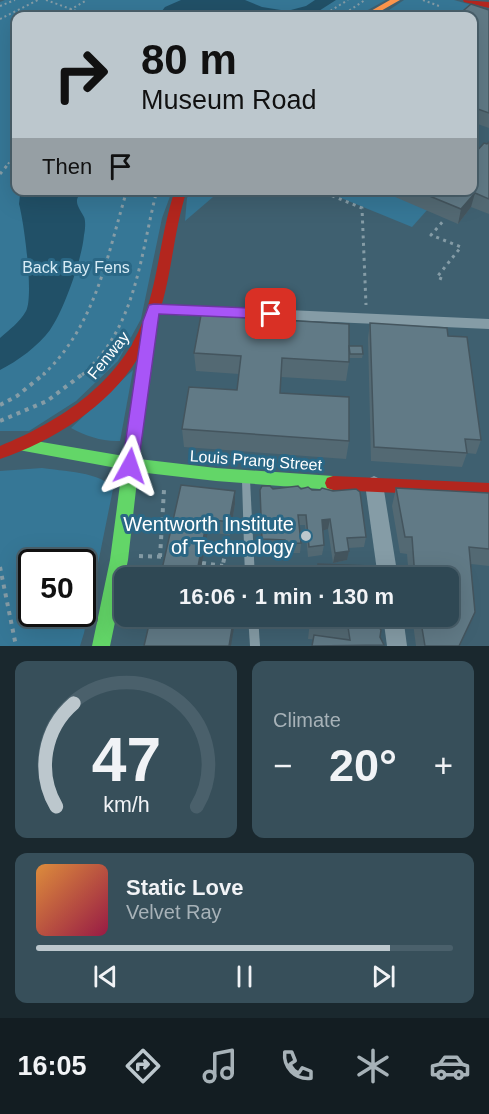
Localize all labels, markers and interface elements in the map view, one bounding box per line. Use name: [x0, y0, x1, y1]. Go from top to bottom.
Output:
icon: right: [42, 36, 120, 114]
text: 80 m: [141, 36, 237, 83]
text: Museum Road: [141, 85, 317, 115]
icon: arrive: [104, 150, 137, 183]
text: Then: [42, 154, 92, 179]
park label: Back Bay Fens: [22, 259, 130, 276]
pin: [245, 288, 296, 339]
icon: arrive: [254, 297, 287, 330]
street label: Fenway: [84, 328, 133, 382]
position arrow: [98, 434, 162, 498]
street label: Louis Prang Street: [189, 447, 323, 474]
place label: Wentworth Institute of Technology: [123, 513, 294, 558]
marker: Wentworth Institute of Technology: [299, 529, 313, 543]
speed limit sign: 50: [18, 549, 96, 627]
text: 16:06 · 1 min · 130 m: [179, 584, 394, 609]
text: Climate: [273, 709, 341, 731]
text: 47: [91, 725, 161, 794]
text: 20°: [329, 740, 397, 791]
text: −: [273, 747, 292, 784]
text: +: [434, 747, 453, 784]
text: km/h: [103, 793, 149, 817]
text: Static Love: [126, 875, 243, 900]
text: Velvet Ray: [126, 901, 222, 923]
icon: previous: [89, 960, 122, 993]
icon: pause: [228, 960, 261, 993]
icon: next: [367, 960, 400, 993]
icon: directions: [122, 1045, 164, 1087]
icon: music: [199, 1045, 241, 1087]
icon: phone: [276, 1045, 318, 1087]
icon: climate: [352, 1045, 394, 1087]
icon: car: [429, 1045, 471, 1087]
text: 16:05: [17, 1051, 87, 1081]

